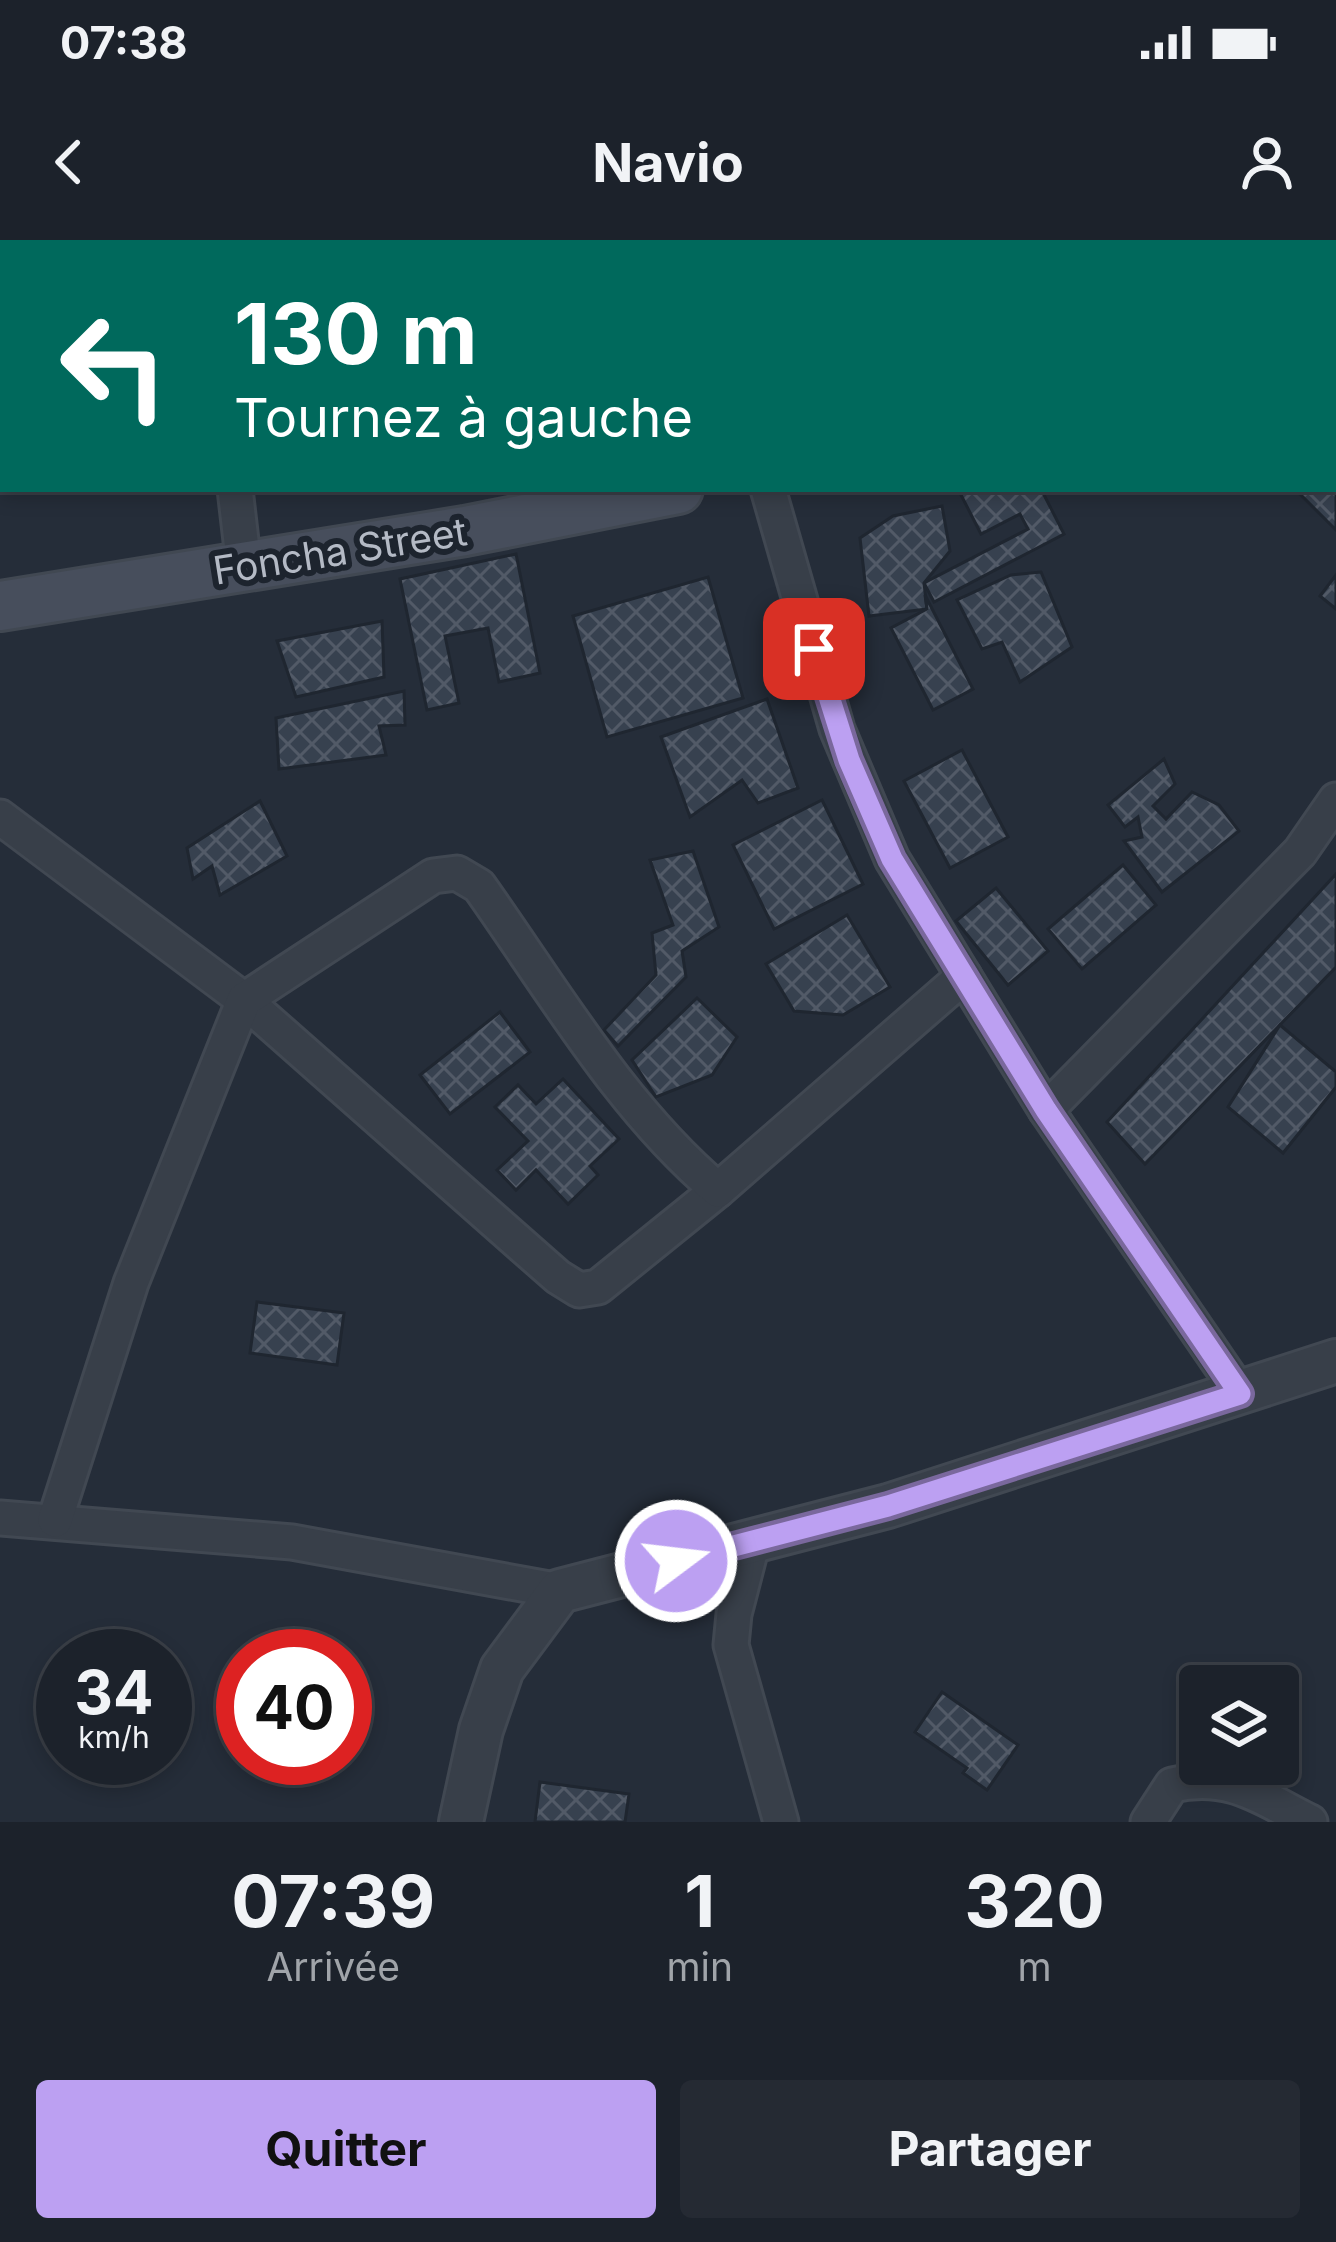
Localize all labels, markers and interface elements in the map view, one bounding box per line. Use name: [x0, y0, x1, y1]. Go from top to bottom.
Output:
text: 07:38: [60, 15, 188, 70]
icon: back: [36, 129, 102, 195]
icon: person: [1234, 129, 1300, 195]
text: Navio: [592, 130, 744, 195]
text: 130 m: [234, 283, 478, 384]
icon: left: [36, 288, 192, 444]
text: Tournez à gauche: [234, 385, 693, 450]
street label: Foncha Street: [210, 507, 470, 594]
pin: [763, 598, 865, 700]
icon: arrive: [781, 616, 847, 682]
position arrow: [613, 1498, 739, 1624]
speed limit sign: 40: [216, 1629, 372, 1785]
text: 34: [74, 1656, 154, 1728]
map controls: [1179, 1665, 1299, 1785]
button: layers: [1179, 1665, 1299, 1785]
text: km/h: [78, 1719, 150, 1755]
text: 07:39: [231, 1857, 435, 1944]
text: 1: [684, 1857, 715, 1944]
text: 320: [964, 1857, 1105, 1944]
text: Arrivée: [266, 1943, 400, 1990]
text: min: [666, 1943, 733, 1990]
text: m: [1017, 1943, 1052, 1990]
button: Quitter: [36, 2080, 656, 2218]
button: Partager: [680, 2080, 1300, 2218]

